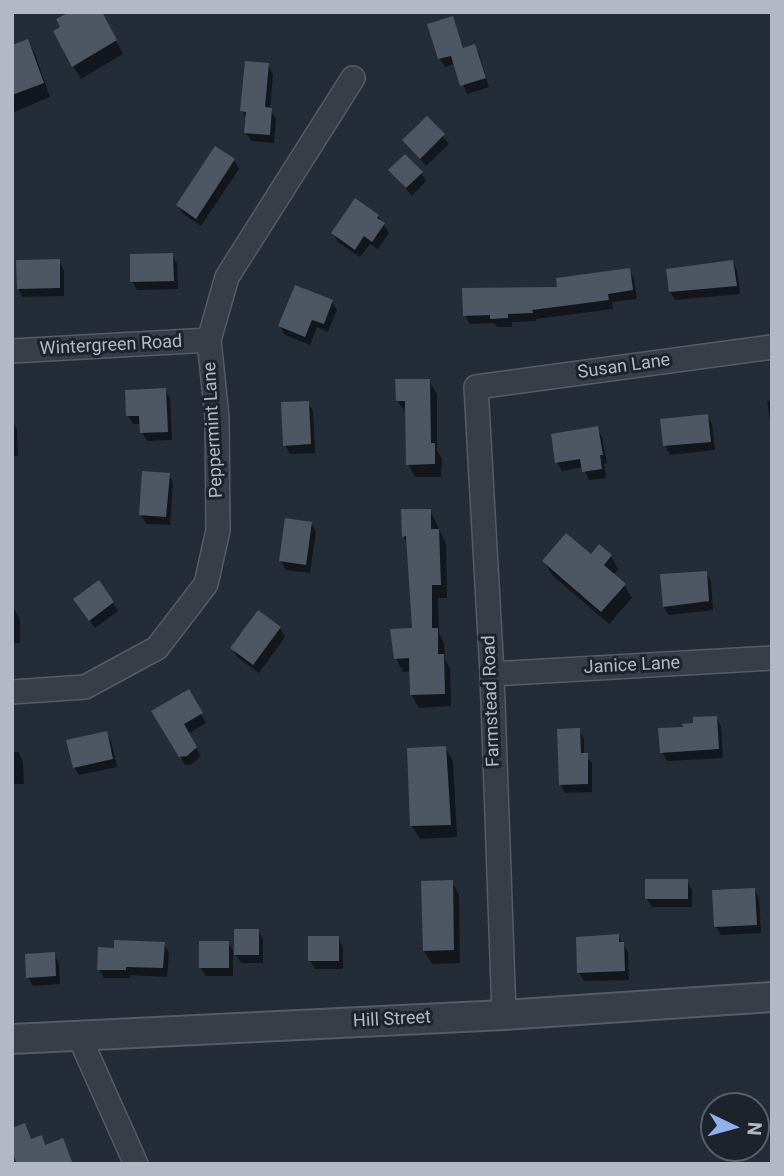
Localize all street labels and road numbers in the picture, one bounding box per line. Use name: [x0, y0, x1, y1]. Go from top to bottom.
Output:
street label: Wintergreen Road: [39, 331, 183, 361]
street label: Susan Lane: [576, 350, 672, 384]
street label: Peppermint Lane: [200, 361, 228, 499]
street label: Farmstead Road: [479, 635, 505, 767]
street label: Janice Lane: [583, 653, 681, 679]
street label: Hill Street: [353, 1007, 431, 1033]

